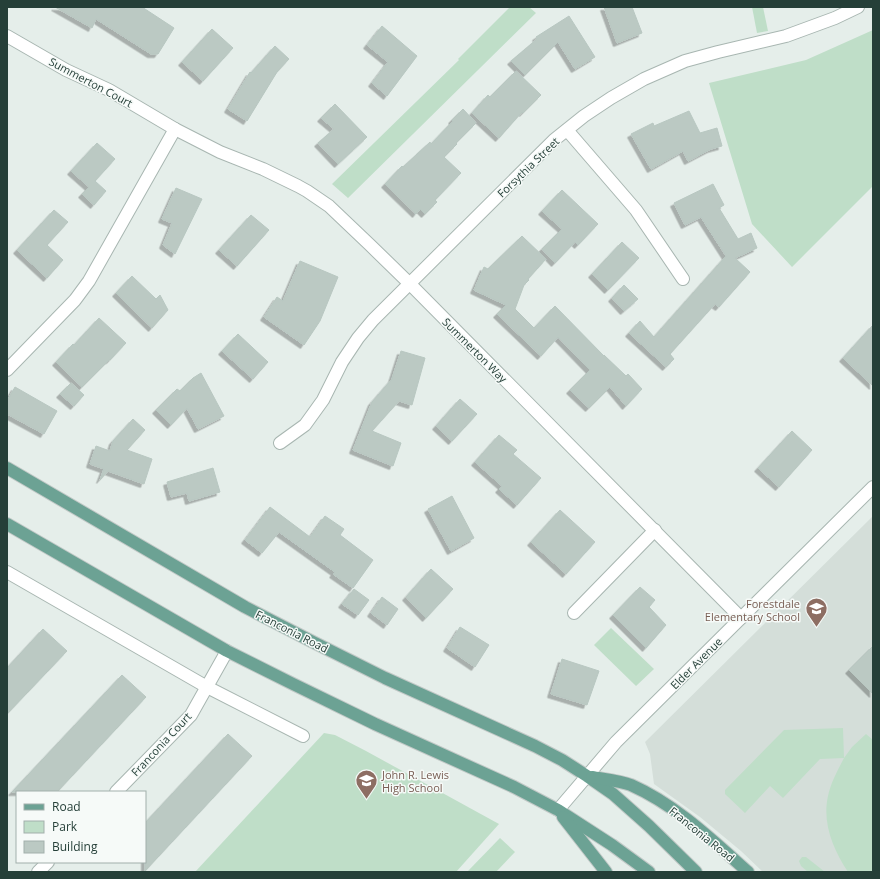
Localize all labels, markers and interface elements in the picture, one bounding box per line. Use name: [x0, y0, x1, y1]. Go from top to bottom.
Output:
street label: Summerton Court: [47, 54, 135, 110]
street label: Forsythia Street: [494, 134, 562, 200]
street label: Summerton Way: [439, 314, 511, 386]
place label: Forestdale Elementary School: [705, 596, 800, 624]
school or university icon: Forestdale Elementary School: [803, 596, 829, 629]
street label: Franconia Road: [253, 606, 331, 656]
street label: Elder Avenue: [667, 634, 725, 692]
street label: Franconia Court: [128, 709, 195, 779]
school or university icon: John R. Lewis High School: [354, 767, 380, 800]
place label: John R. Lewis High School: [381, 767, 449, 795]
legend: [16, 791, 146, 863]
text: Road: [52, 798, 81, 815]
street label: Franconia Road: [666, 803, 738, 865]
text: Park: [52, 818, 78, 835]
text: Building: [52, 838, 98, 855]

